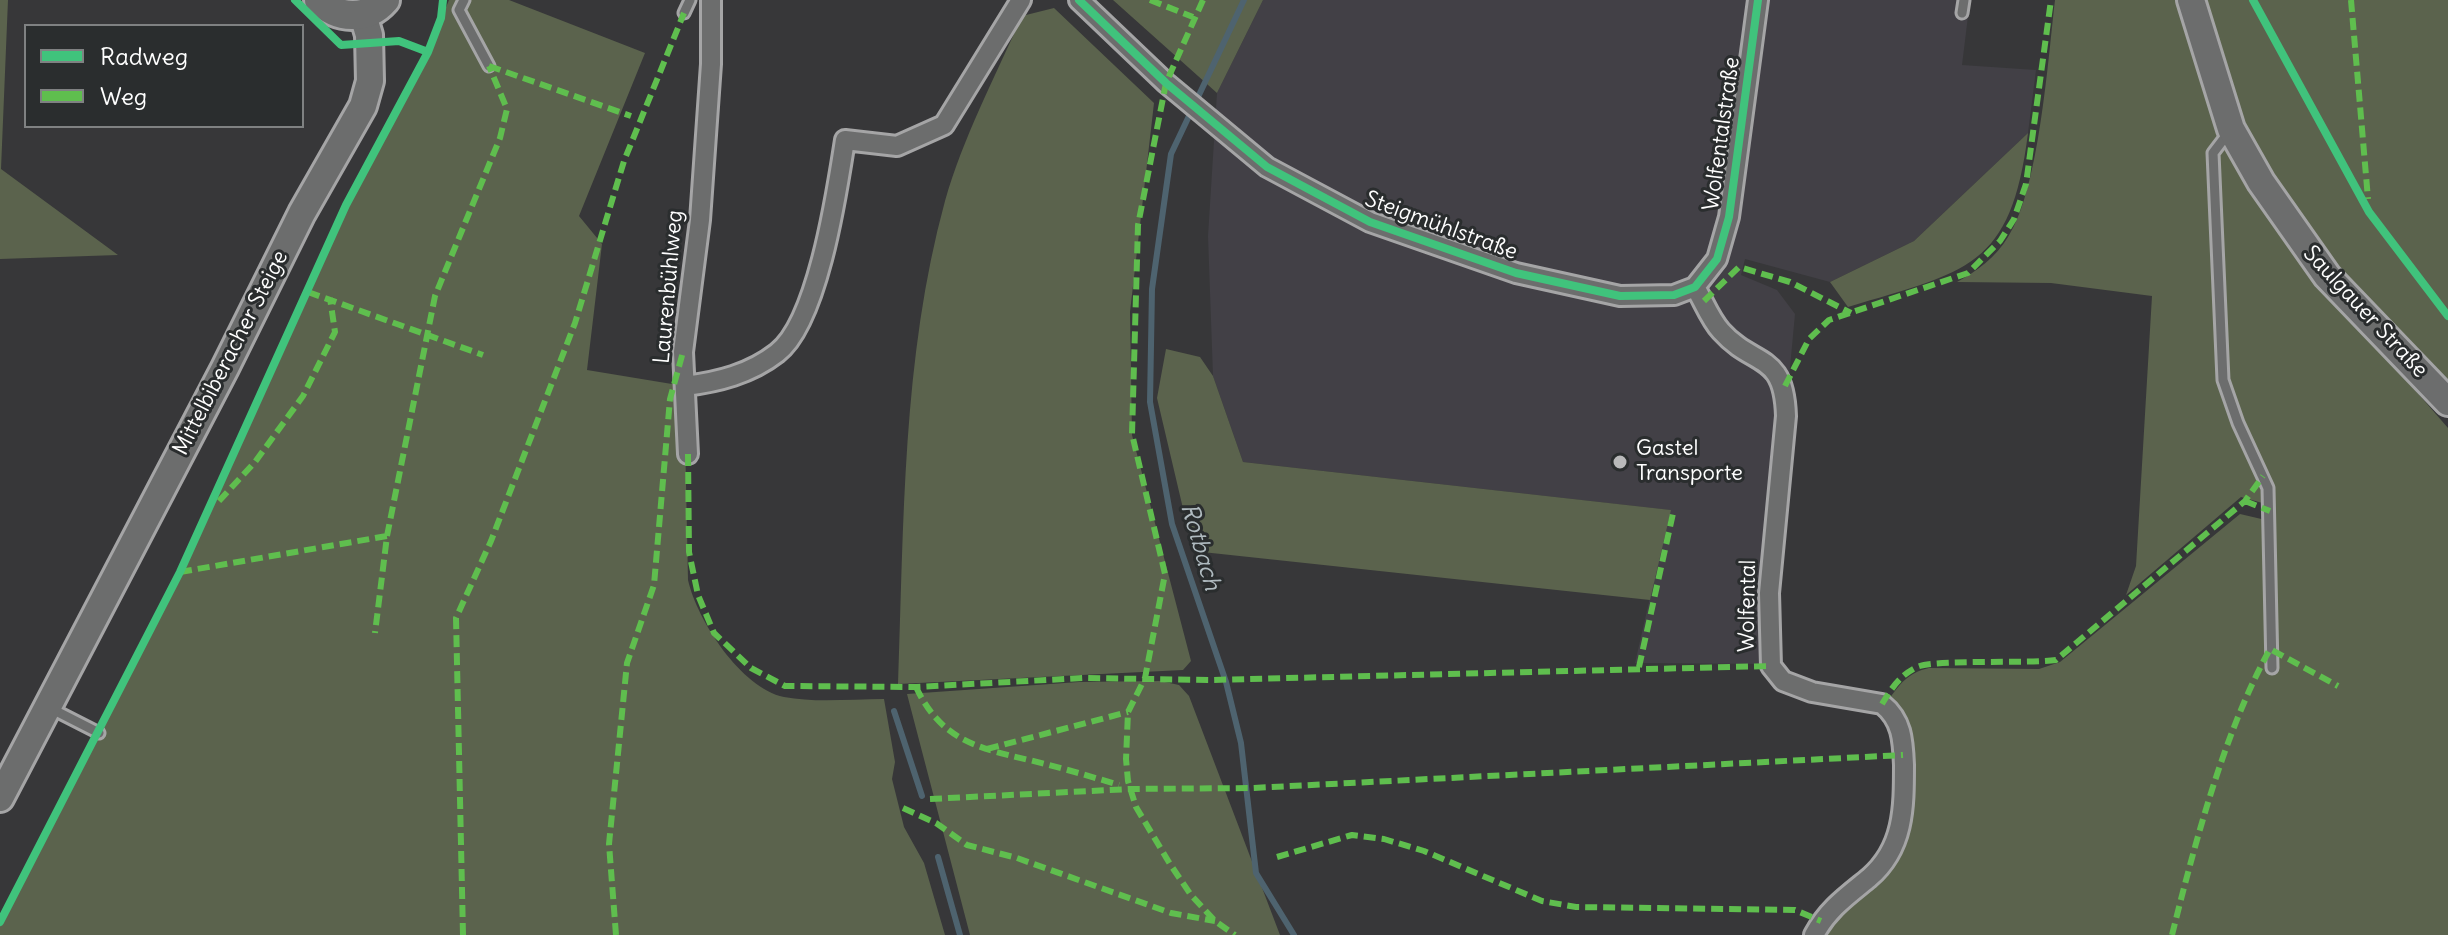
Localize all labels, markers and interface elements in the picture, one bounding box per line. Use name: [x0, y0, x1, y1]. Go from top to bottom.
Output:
legend: [24, 24, 304, 128]
text: Radweg: [100, 41, 188, 71]
street label: Wolfentalstraße: [1698, 55, 1746, 213]
text: Weg: [100, 81, 147, 111]
street label: Steigmühlstraße: [1361, 186, 1521, 266]
street label: Laurenbühlweg: [649, 209, 689, 365]
street label: Saulgauer Straße: [2297, 241, 2433, 383]
street label: Mittelbiberacher Steige: [168, 246, 294, 460]
place label: Gastel Transporte: [1636, 436, 1743, 488]
marker: Gastel Transporte: [1611, 453, 1629, 471]
water label: Rotbach: [1174, 500, 1226, 594]
street label: Wolfental: [1734, 560, 1762, 652]

